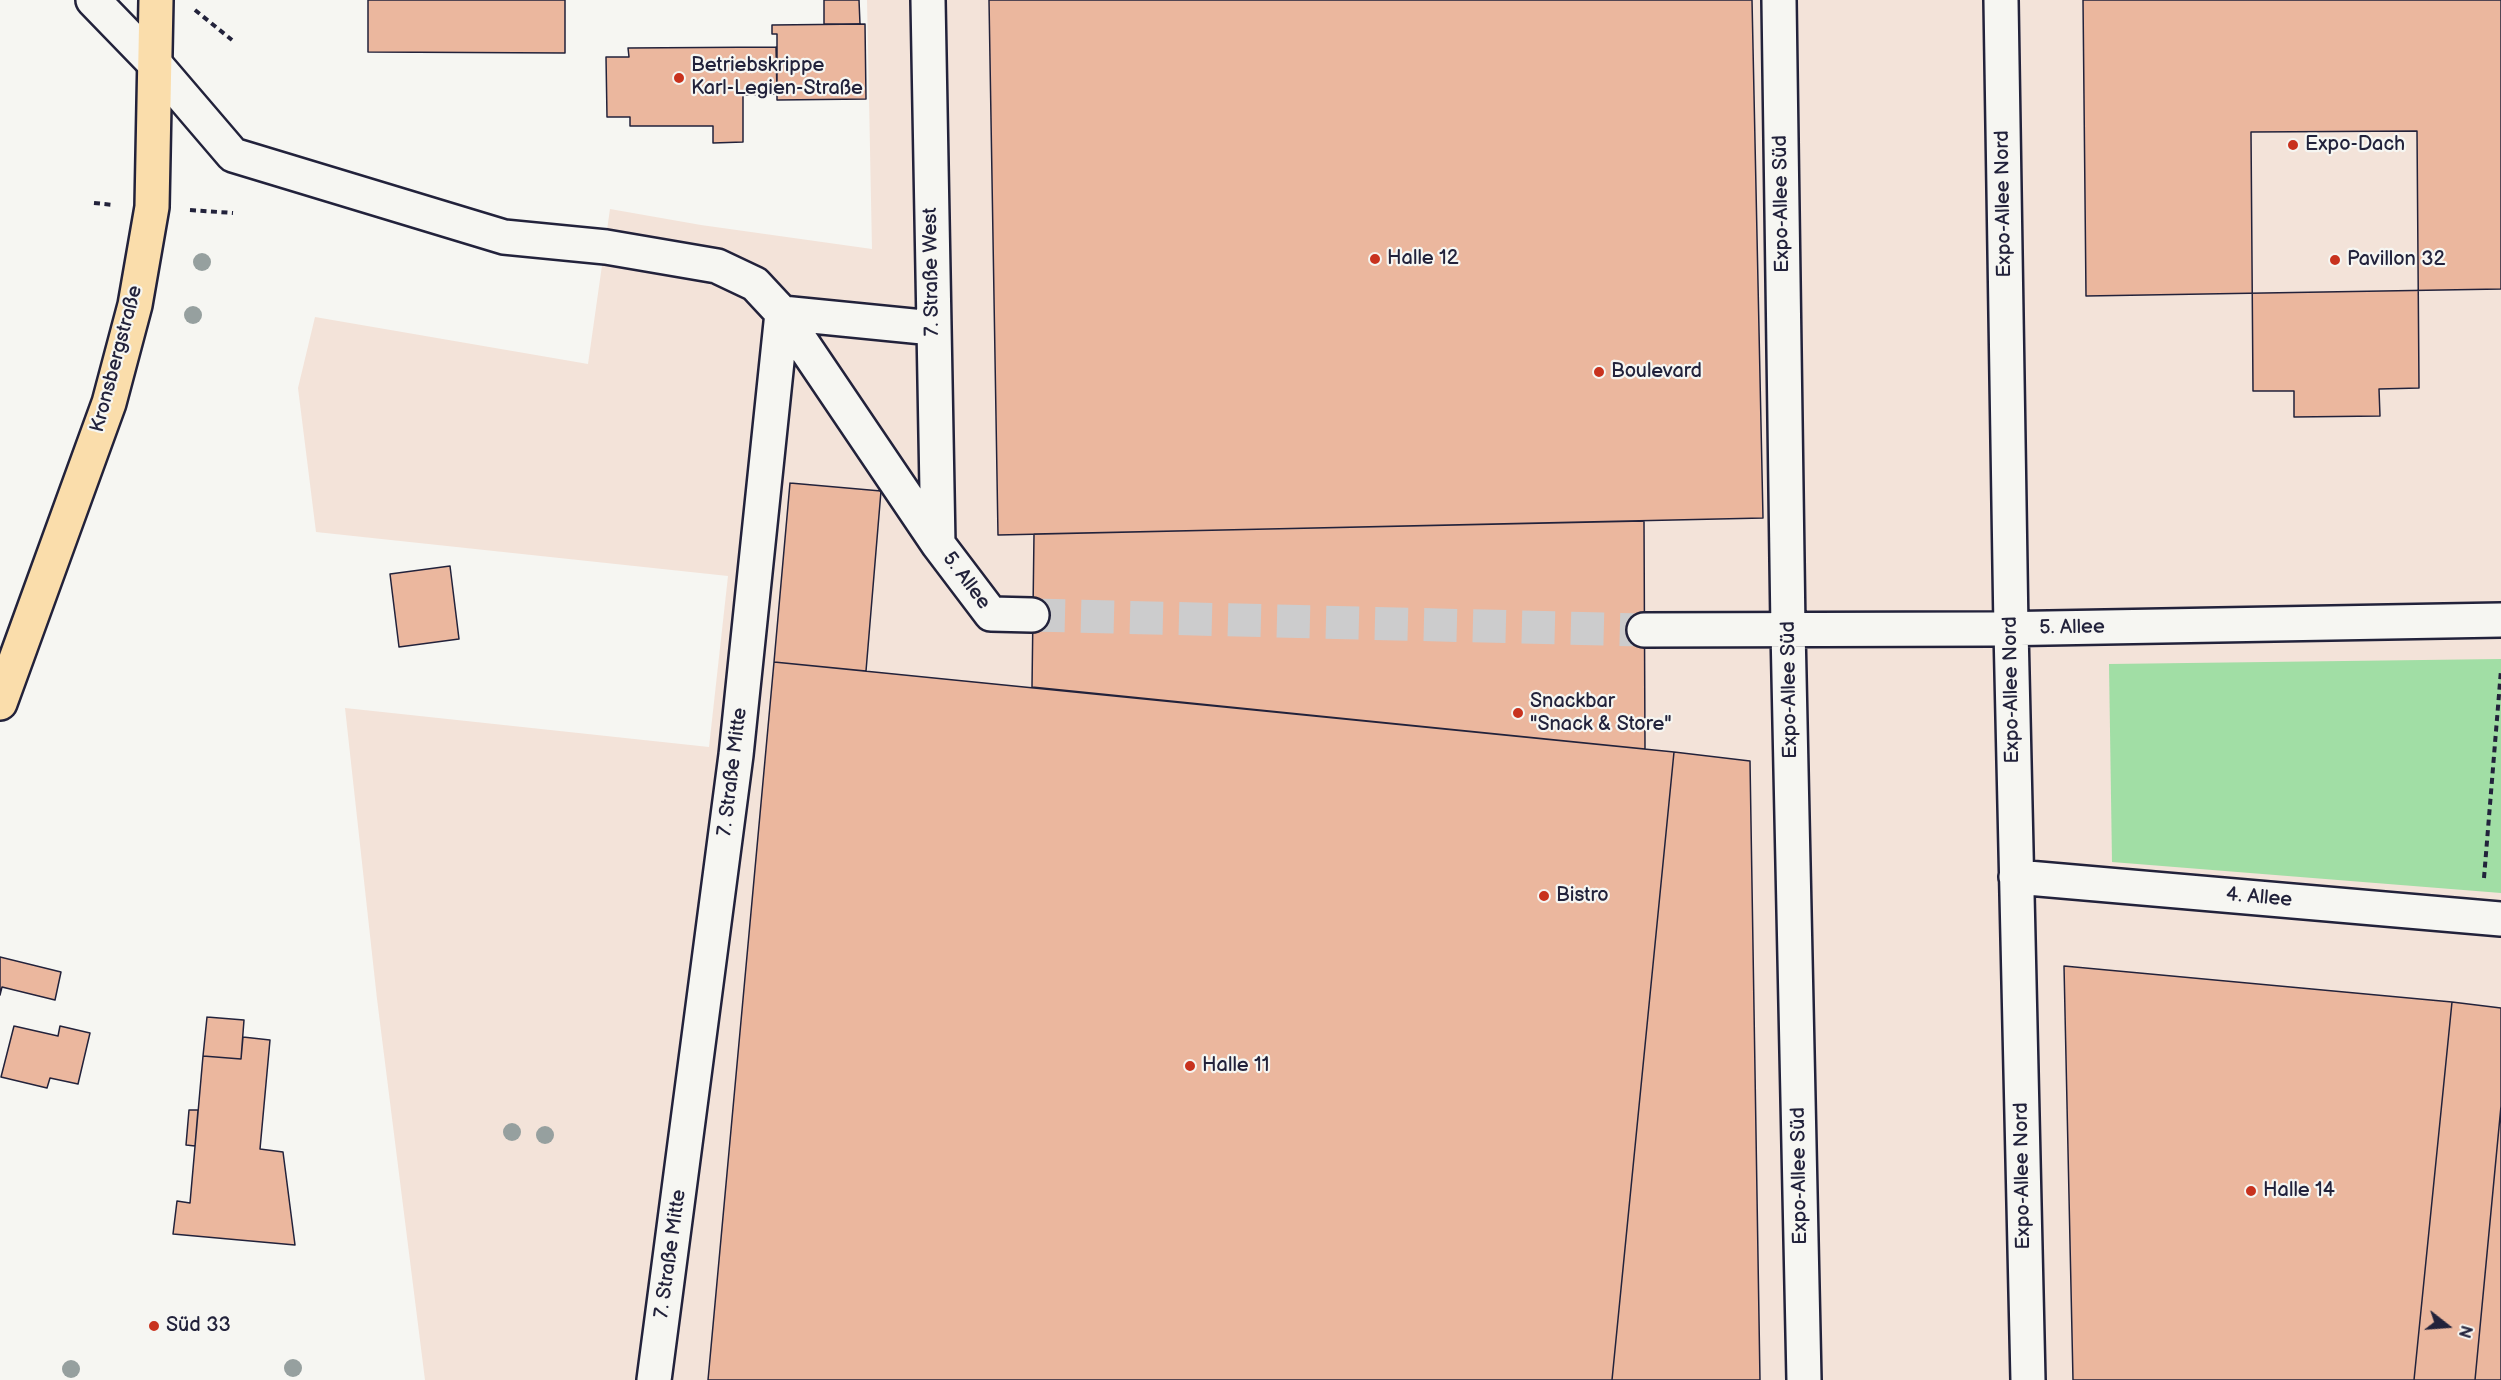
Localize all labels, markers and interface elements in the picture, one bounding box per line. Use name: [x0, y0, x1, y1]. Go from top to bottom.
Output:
place label: Betriebskrippe Karl-Legien-Straße: [691, 54, 863, 101]
marker: Betriebskrippe Karl-Legien-Straße: [672, 71, 686, 85]
street label: Expo-Allee Nord: [1991, 130, 2017, 278]
place label: Expo-Dach: [2305, 133, 2405, 157]
street label: Expo-Allee Süd: [1769, 135, 1795, 273]
marker: Expo-Dach: [2286, 138, 2300, 152]
street label: 7. Straße West: [919, 207, 945, 337]
place label: Halle 12: [1387, 247, 1459, 271]
place label: Pavillon 32: [2347, 248, 2445, 272]
marker: Halle 12: [1368, 252, 1382, 266]
marker: Pavillon 32: [2328, 253, 2342, 267]
street label: Kronsbergstraße: [86, 283, 148, 435]
place label: Boulevard: [1611, 360, 1702, 384]
marker: Boulevard: [1592, 365, 1606, 379]
street label: 5. Allee: [937, 548, 995, 614]
street label: 5. Allee: [2039, 615, 2105, 641]
street label: Expo-Allee Nord: [1999, 616, 2025, 764]
street label: Expo-Allee Süd: [1777, 621, 1803, 759]
place label: Snackbar "Snack & Store": [1530, 690, 1672, 737]
street label: 7. Straße Mitte: [713, 706, 753, 838]
marker: Snackbar "Snack & Store": [1511, 706, 1525, 720]
street label: 4. Allee: [2225, 883, 2293, 913]
place label: Bistro: [1556, 884, 1609, 908]
marker: Bistro: [1537, 889, 1551, 903]
place label: Halle 11: [1202, 1054, 1269, 1078]
marker: Halle 11: [1183, 1059, 1197, 1073]
street label: Expo-Allee Nord: [2010, 1102, 2036, 1250]
street label: Expo-Allee Süd: [1787, 1107, 1813, 1245]
place label: Halle 14: [2263, 1179, 2335, 1203]
marker: Halle 14: [2244, 1184, 2258, 1198]
street label: 7. Straße Mitte: [650, 1188, 692, 1320]
north arrow: [2417, 1296, 2477, 1356]
place label: Süd 33: [166, 1314, 231, 1338]
marker: Süd 33: [147, 1319, 161, 1333]
text: N: [2454, 1323, 2476, 1340]

